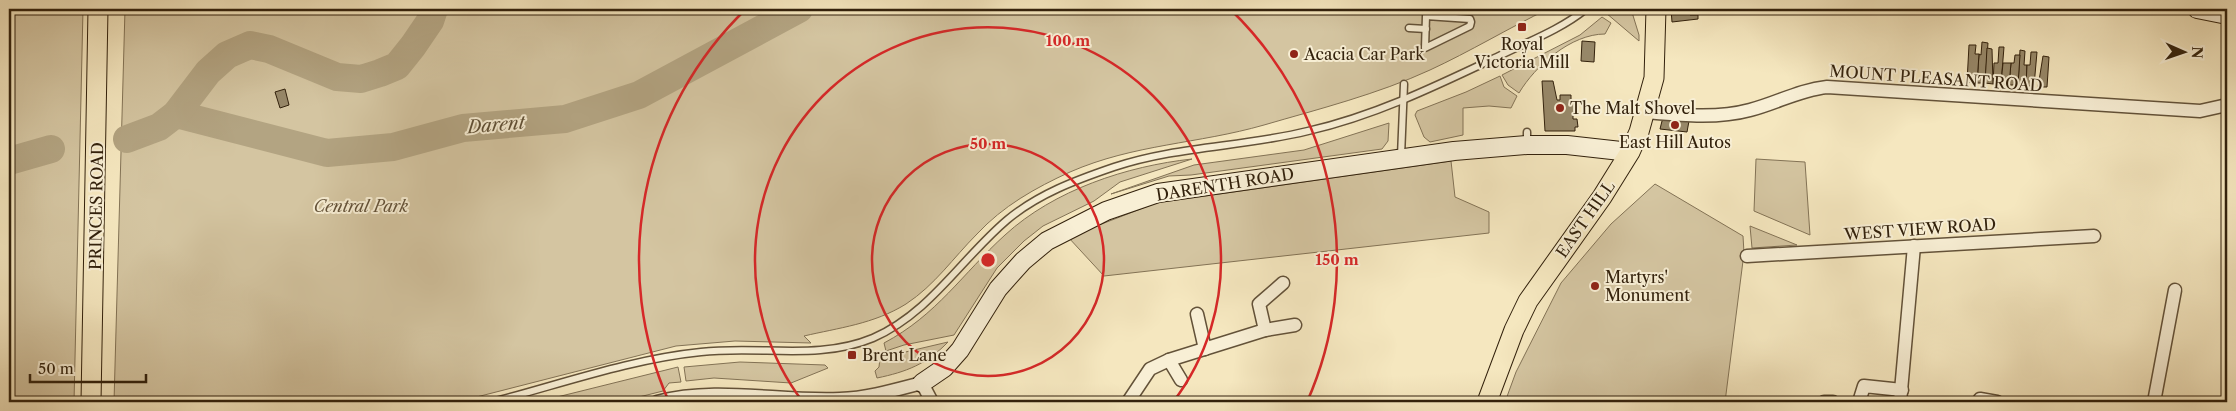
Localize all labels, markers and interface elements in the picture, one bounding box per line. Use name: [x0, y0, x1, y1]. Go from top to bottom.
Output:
marker: Royal Victoria Mill: [1516, 21, 1528, 33]
north arrow: [2158, 28, 2208, 78]
text: 100 m: [1046, 31, 1090, 50]
place label: Royal Victoria Mill: [1474, 34, 1570, 72]
place label: Acacia Car Park: [1303, 44, 1425, 64]
text: N: [2188, 46, 2206, 59]
marker: Acacia Car Park: [1288, 48, 1300, 60]
street label: MOUNT PLEASANT ROAD: [1829, 61, 2043, 95]
place label: The Malt Shovel: [1570, 98, 1695, 118]
marker: The Malt Shovel: [1554, 102, 1566, 114]
water label: Darent: [464, 111, 527, 139]
marker: East Hill Autos: [1669, 119, 1681, 131]
place label: East Hill Autos: [1619, 132, 1731, 152]
text: 50 m: [970, 134, 1006, 153]
street label: PRINCES ROAD: [85, 142, 107, 270]
street label: DARENTH ROAD: [1155, 163, 1295, 205]
street label: EAST HILL: [1551, 176, 1619, 261]
park label: Central Park: [314, 196, 409, 216]
street label: WEST VIEW ROAD: [1842, 214, 1997, 244]
text: 150 m: [1315, 250, 1359, 269]
centre of rings: [979, 251, 997, 269]
place label: Martyrs' Monument: [1605, 267, 1690, 305]
marker: Martyrs' Monument: [1589, 280, 1601, 292]
place label: Brent Lane: [862, 345, 946, 365]
marker: Brent Lane: [846, 349, 858, 361]
scale bar: [30, 351, 146, 383]
text: 50 m: [38, 359, 74, 378]

